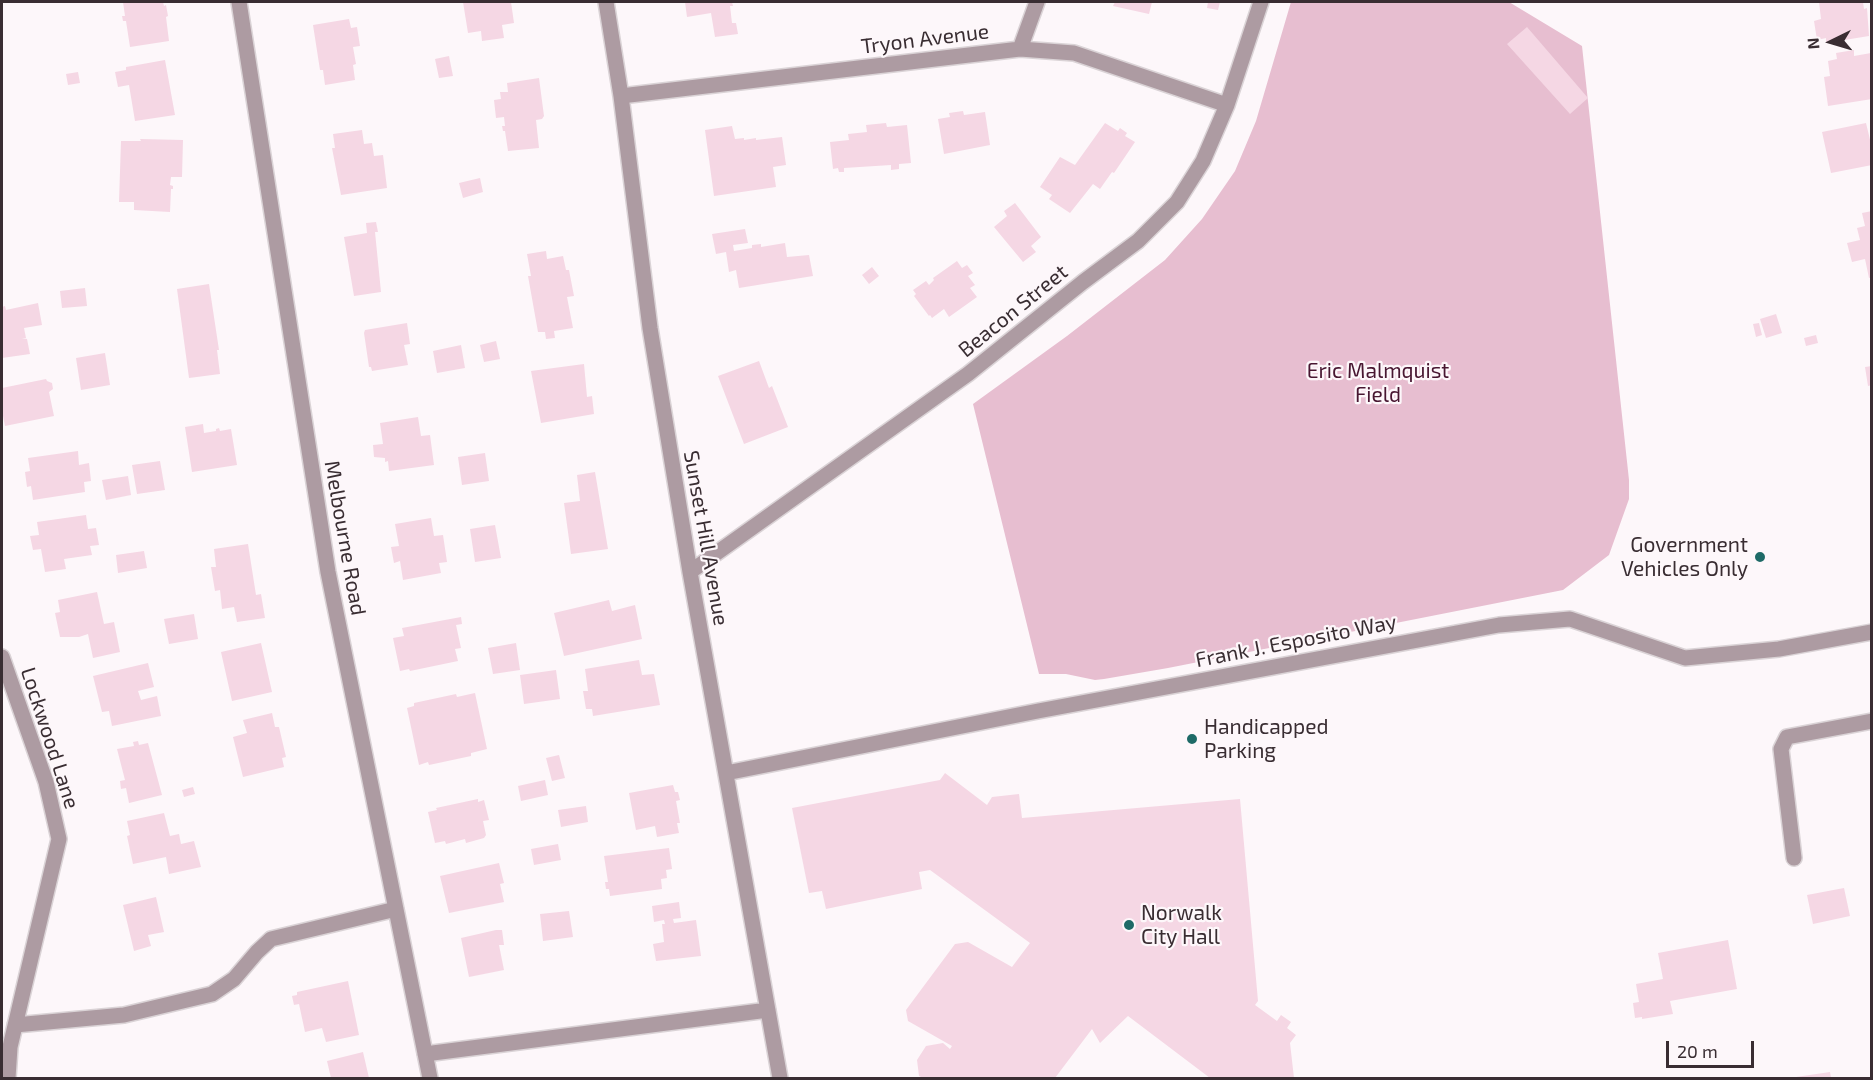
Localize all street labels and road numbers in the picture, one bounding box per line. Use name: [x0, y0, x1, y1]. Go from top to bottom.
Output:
street label: Tryon Avenue: [860, 19, 990, 59]
street label: Beacon Street: [953, 259, 1073, 363]
street label: Sunset Hill Avenue: [678, 448, 734, 628]
street label: Melbourne Road: [319, 459, 371, 617]
street label: Frank J. Esposito Way: [1193, 609, 1399, 673]
street label: Lockwood Lane: [15, 664, 85, 812]

